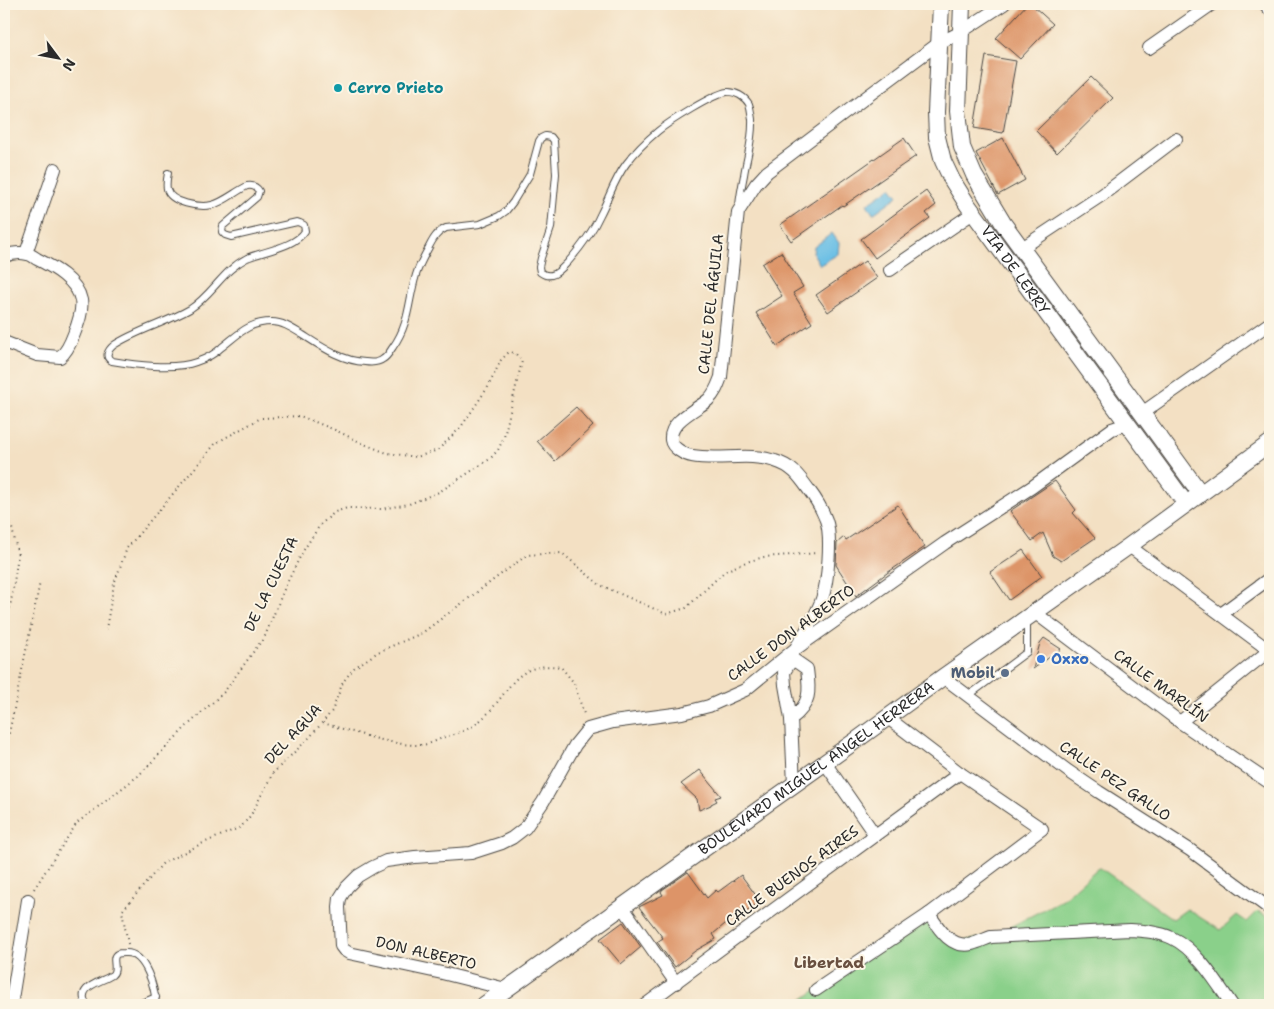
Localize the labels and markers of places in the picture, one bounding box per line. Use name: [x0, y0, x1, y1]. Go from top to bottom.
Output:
place label: Cerro Prieto: [348, 78, 444, 98]
marker: Cerro Prieto: [332, 82, 344, 94]
place label: Oxxo: [1051, 649, 1089, 669]
marker: Oxxo: [1035, 653, 1047, 665]
place label: Mobil: [951, 663, 995, 683]
marker: Mobil: [999, 667, 1011, 679]

